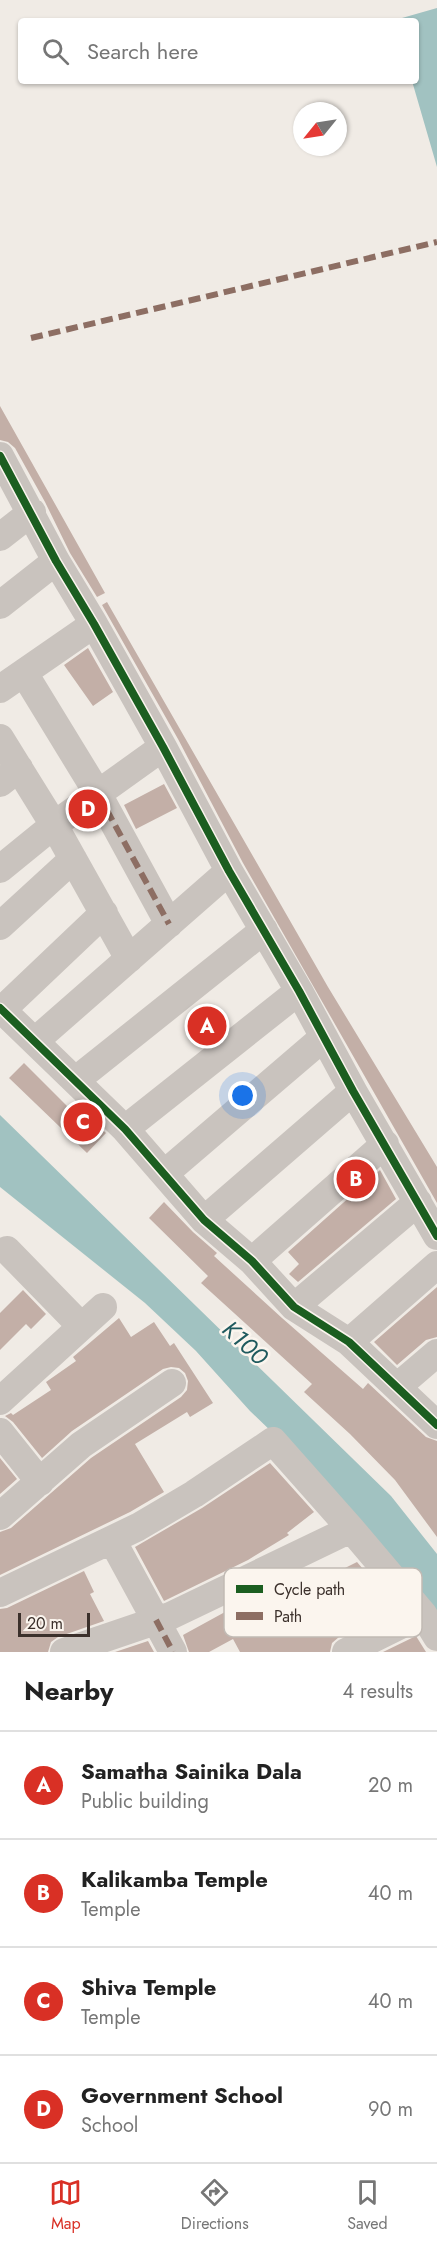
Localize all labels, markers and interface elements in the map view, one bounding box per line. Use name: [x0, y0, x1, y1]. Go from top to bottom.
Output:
search box: [18, 18, 419, 84]
icon: search: [39, 35, 72, 68]
text: Search here: [87, 35, 198, 67]
north arrow: [293, 102, 347, 156]
pin: D: [68, 786, 107, 832]
pin: A: [188, 1004, 226, 1048]
your location: [228, 1081, 257, 1110]
pin: C: [64, 1100, 103, 1144]
pin: B: [336, 1156, 376, 1202]
water label: K100: [215, 1312, 276, 1373]
legend: [224, 1568, 422, 1637]
text: Cycle path: [274, 1578, 345, 1601]
text: Path: [274, 1605, 302, 1628]
scale bar: [18, 1610, 90, 1638]
text: 20 m: [27, 1612, 63, 1635]
text: Nearby: [24, 1672, 113, 1710]
text: 4 results: [342, 1677, 413, 1706]
text: Samatha Sainika Dala: [81, 1755, 302, 1787]
text: A: [36, 1771, 51, 1800]
text: 20 m: [368, 1771, 413, 1800]
text: Public building: [81, 1787, 209, 1816]
text: Kalikamba Temple: [81, 1863, 268, 1895]
text: B: [37, 1879, 50, 1908]
text: 40 m: [368, 1879, 413, 1908]
text: Temple: [81, 1895, 141, 1924]
text: Shiva Temple: [81, 1971, 216, 2003]
text: C: [36, 1987, 51, 2016]
text: 40 m: [368, 1987, 413, 2016]
text: Temple: [81, 2003, 141, 2032]
text: Government School: [81, 2079, 283, 2111]
text: D: [36, 2095, 51, 2124]
text: 90 m: [368, 2095, 413, 2124]
text: School: [81, 2111, 138, 2140]
tab: Map: [49, 2176, 82, 2235]
tab: Directions: [181, 2176, 249, 2235]
tab: Saved: [347, 2176, 388, 2235]

